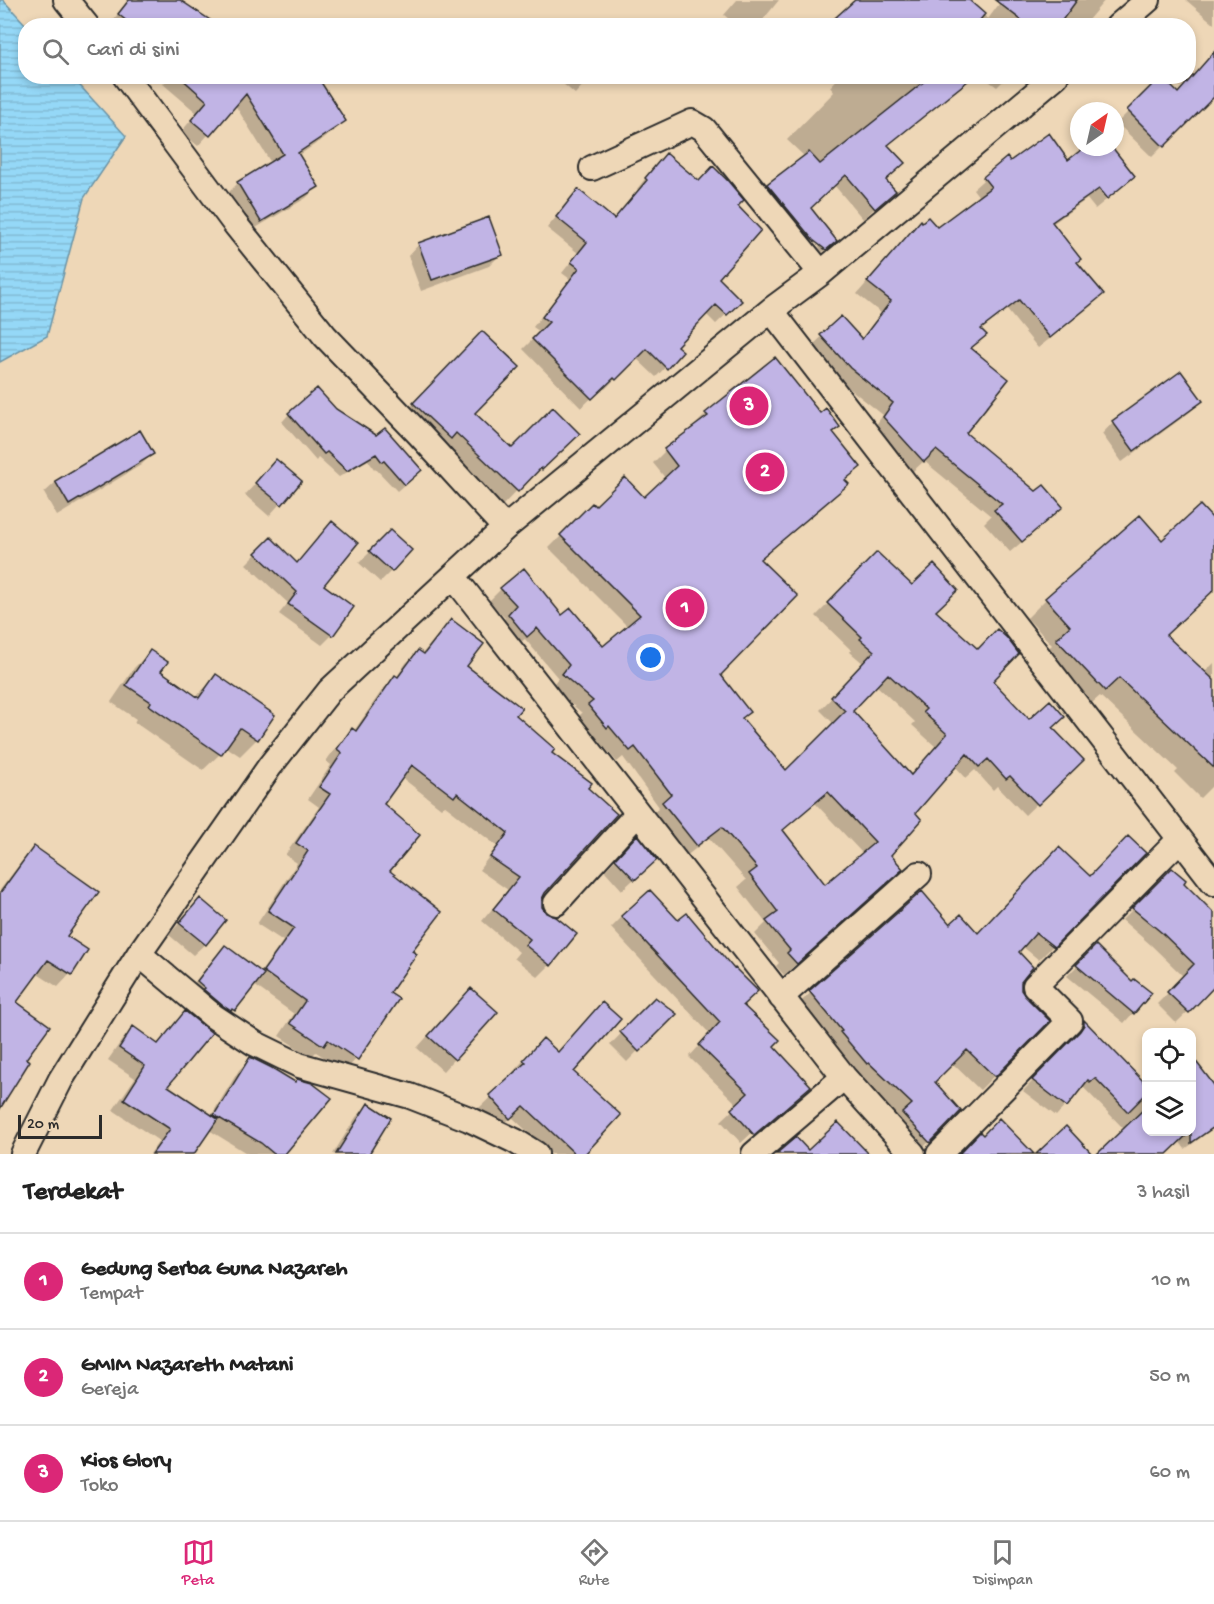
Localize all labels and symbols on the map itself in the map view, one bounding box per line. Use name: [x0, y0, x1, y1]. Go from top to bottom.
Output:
north arrow: [1070, 102, 1124, 156]
pin: 3: [730, 384, 768, 428]
pin: 2: [746, 450, 784, 494]
pin: 1: [666, 586, 704, 630]
your location: [636, 643, 665, 672]
scale bar: [18, 1112, 102, 1140]

